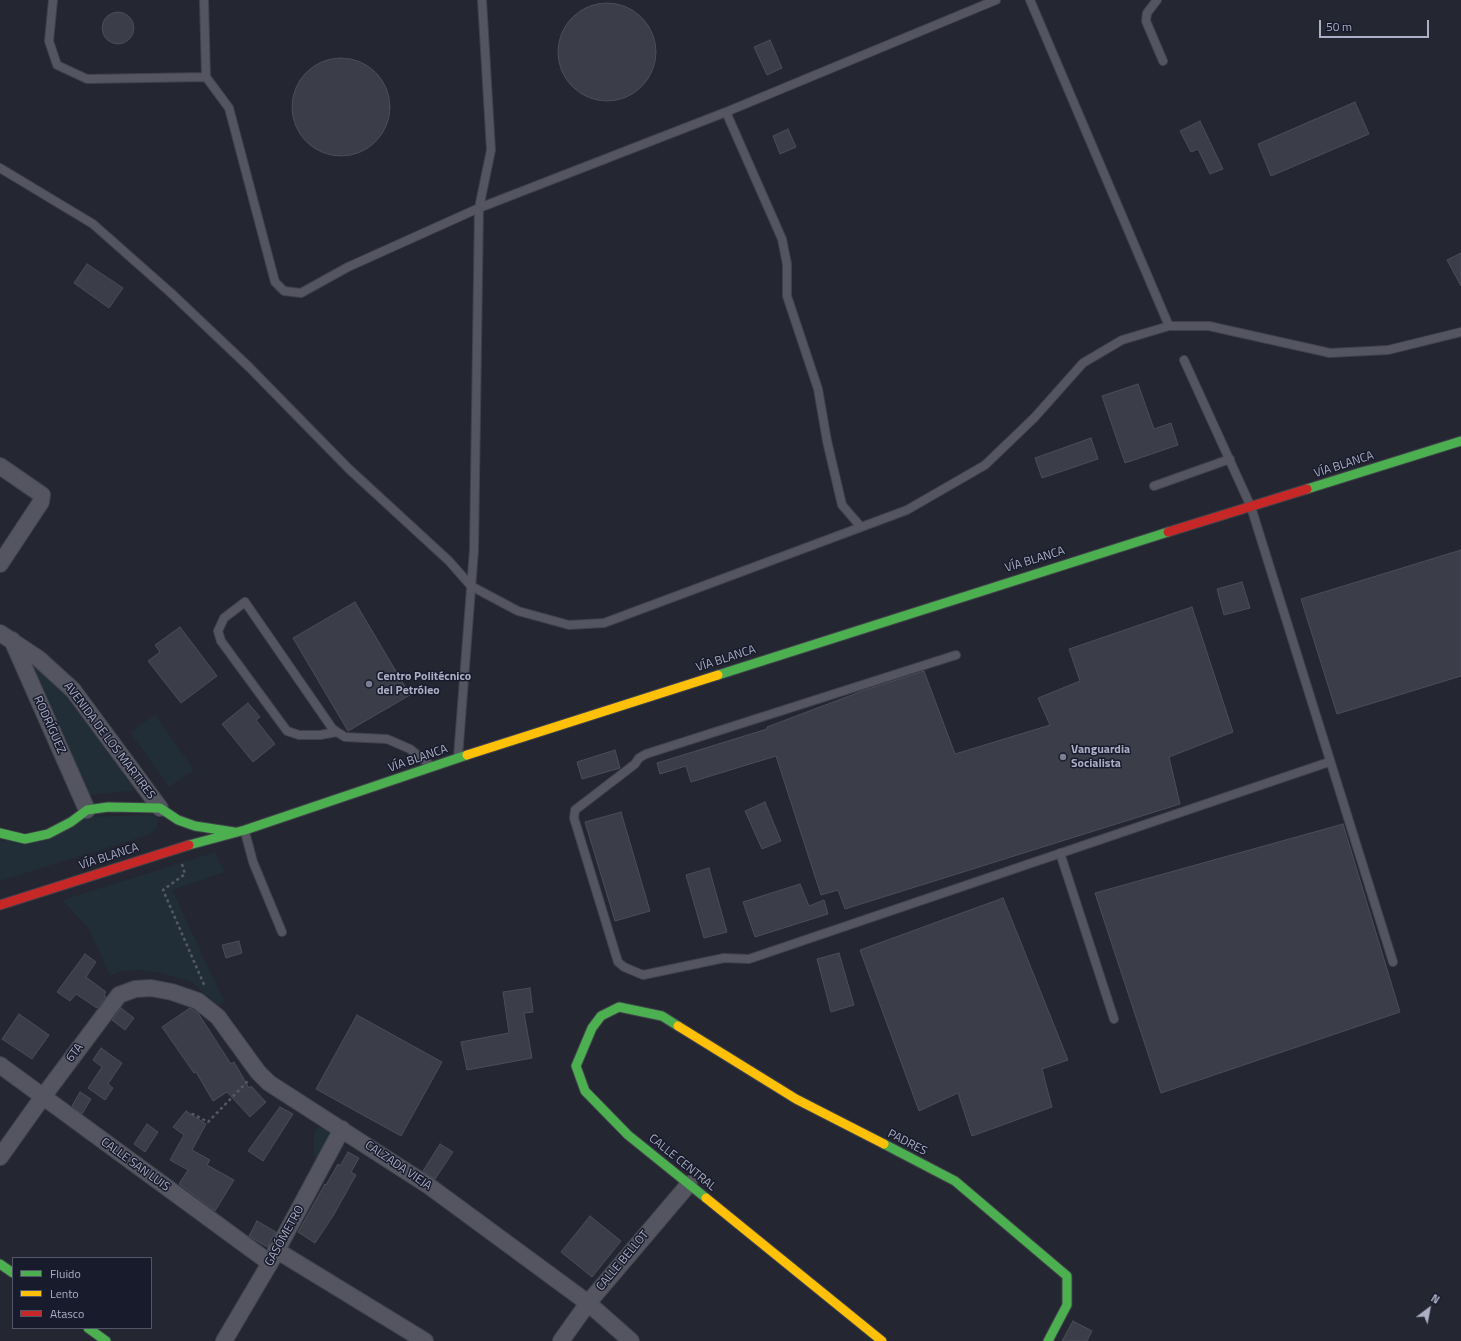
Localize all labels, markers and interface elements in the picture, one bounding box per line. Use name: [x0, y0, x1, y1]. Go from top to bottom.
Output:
scale bar: [1321, 12, 1431, 38]
text: 50 m: [1326, 17, 1352, 36]
street label: VÍA BLANCA: [1312, 449, 1376, 481]
street label: VÍA BLANCA: [1003, 544, 1067, 576]
street label: VÍA BLANCA: [694, 643, 758, 675]
place label: Centro Politécnico del Petróleo: [377, 670, 471, 698]
marker: Centro Politécnico del Petróleo: [364, 679, 374, 689]
street label: AVENIDA DE LOS MARTIRES: [60, 680, 158, 802]
street label: RODRÍGUEZ: [30, 694, 68, 756]
street label: VÍA BLANCA: [386, 742, 450, 776]
place label: Vanguardia Socialista: [1071, 743, 1130, 771]
marker: Vanguardia Socialista: [1058, 752, 1068, 762]
street label: VÍA BLANCA: [77, 841, 141, 873]
street label: 6TA: [63, 1041, 87, 1065]
street label: PADRES: [885, 1127, 929, 1159]
street label: CALLE CENTRAL: [646, 1132, 718, 1194]
street label: CALLE SAN LUIS: [98, 1135, 172, 1195]
street label: CALZADA VIEJA: [362, 1138, 434, 1194]
street label: GASÓMETRO: [262, 1203, 308, 1269]
street label: CALLE BELLOT: [594, 1228, 652, 1294]
legend: [12, 1257, 152, 1329]
text: Fluido: [50, 1264, 81, 1283]
text: Lento: [50, 1284, 79, 1303]
north arrow: [1409, 1289, 1449, 1329]
text: N: [1428, 1290, 1443, 1308]
text: Atasco: [50, 1304, 84, 1323]

